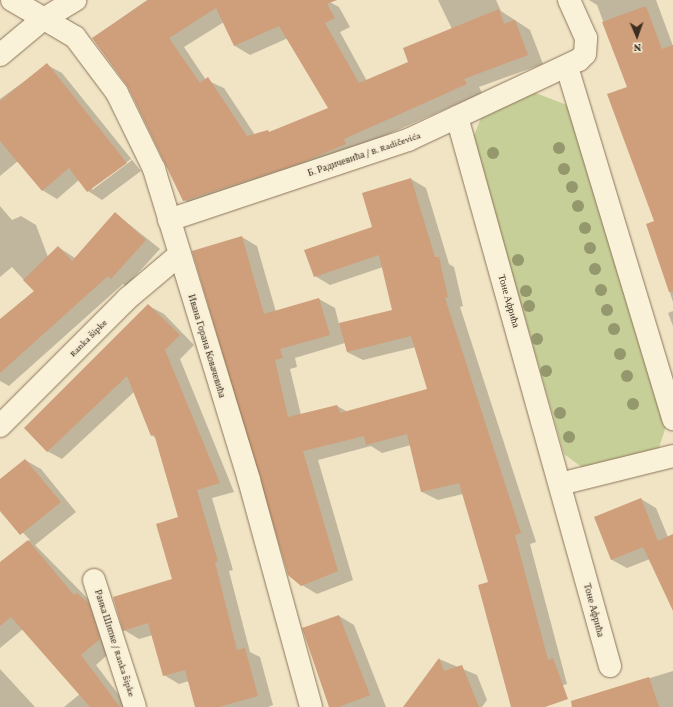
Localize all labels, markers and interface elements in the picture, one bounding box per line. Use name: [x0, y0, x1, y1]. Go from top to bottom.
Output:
north arrow: [617, 16, 657, 56]
text: N: [633, 42, 641, 54]
street label: Б. Радичевића / B. Radičevića: [306, 129, 422, 179]
street label: Тоне Афрића: [496, 273, 522, 329]
street label: Ивана Горана Ковачевића: [186, 293, 228, 399]
street label: Ranka Šipke: [67, 317, 109, 359]
street label: Тоне Афрића: [581, 582, 607, 638]
street label: Ранка Шипке / Ranka Šipke: [92, 588, 138, 698]

